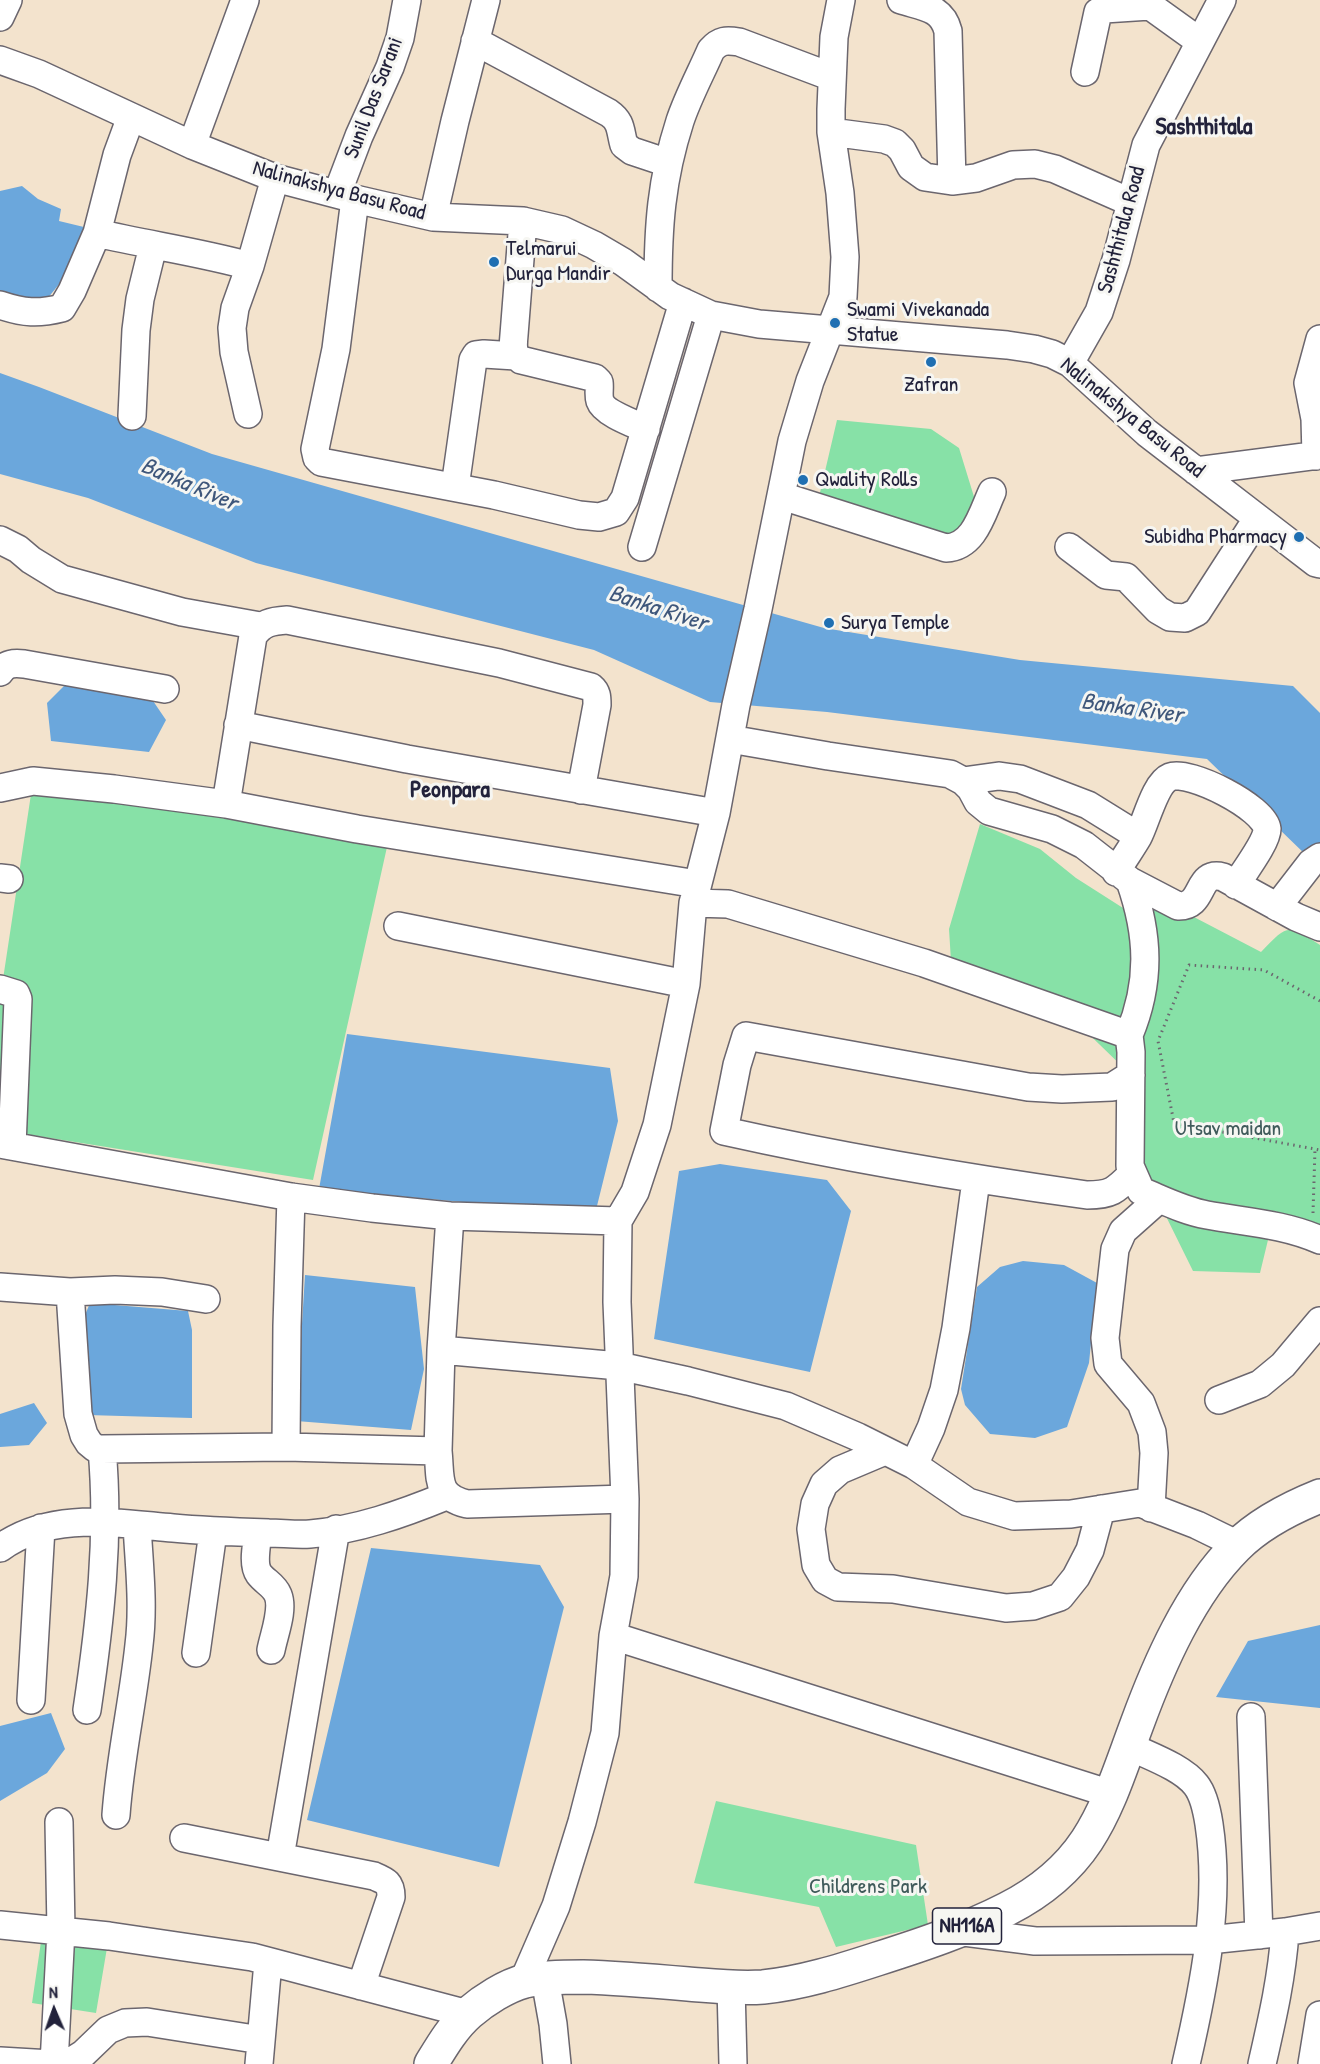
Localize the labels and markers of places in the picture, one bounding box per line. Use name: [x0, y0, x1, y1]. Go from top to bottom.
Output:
place label: Telmarui Durga Mandir: [506, 236, 611, 288]
marker: Telmarui Durga Mandir: [487, 255, 501, 269]
place label: Swami Vivekanada Statue: [847, 297, 989, 348]
marker: Swami Vivekanada Statue: [828, 316, 842, 330]
marker: Zafran: [924, 355, 938, 369]
place label: Zafran: [904, 372, 958, 398]
place label: Qwality Rolls: [815, 467, 918, 493]
marker: Qwality Rolls: [796, 473, 810, 487]
place label: Subidha Pharmacy: [1144, 524, 1287, 550]
marker: Subidha Pharmacy: [1292, 530, 1306, 544]
place label: Surya Temple: [841, 610, 949, 636]
marker: Surya Temple: [822, 616, 836, 630]

